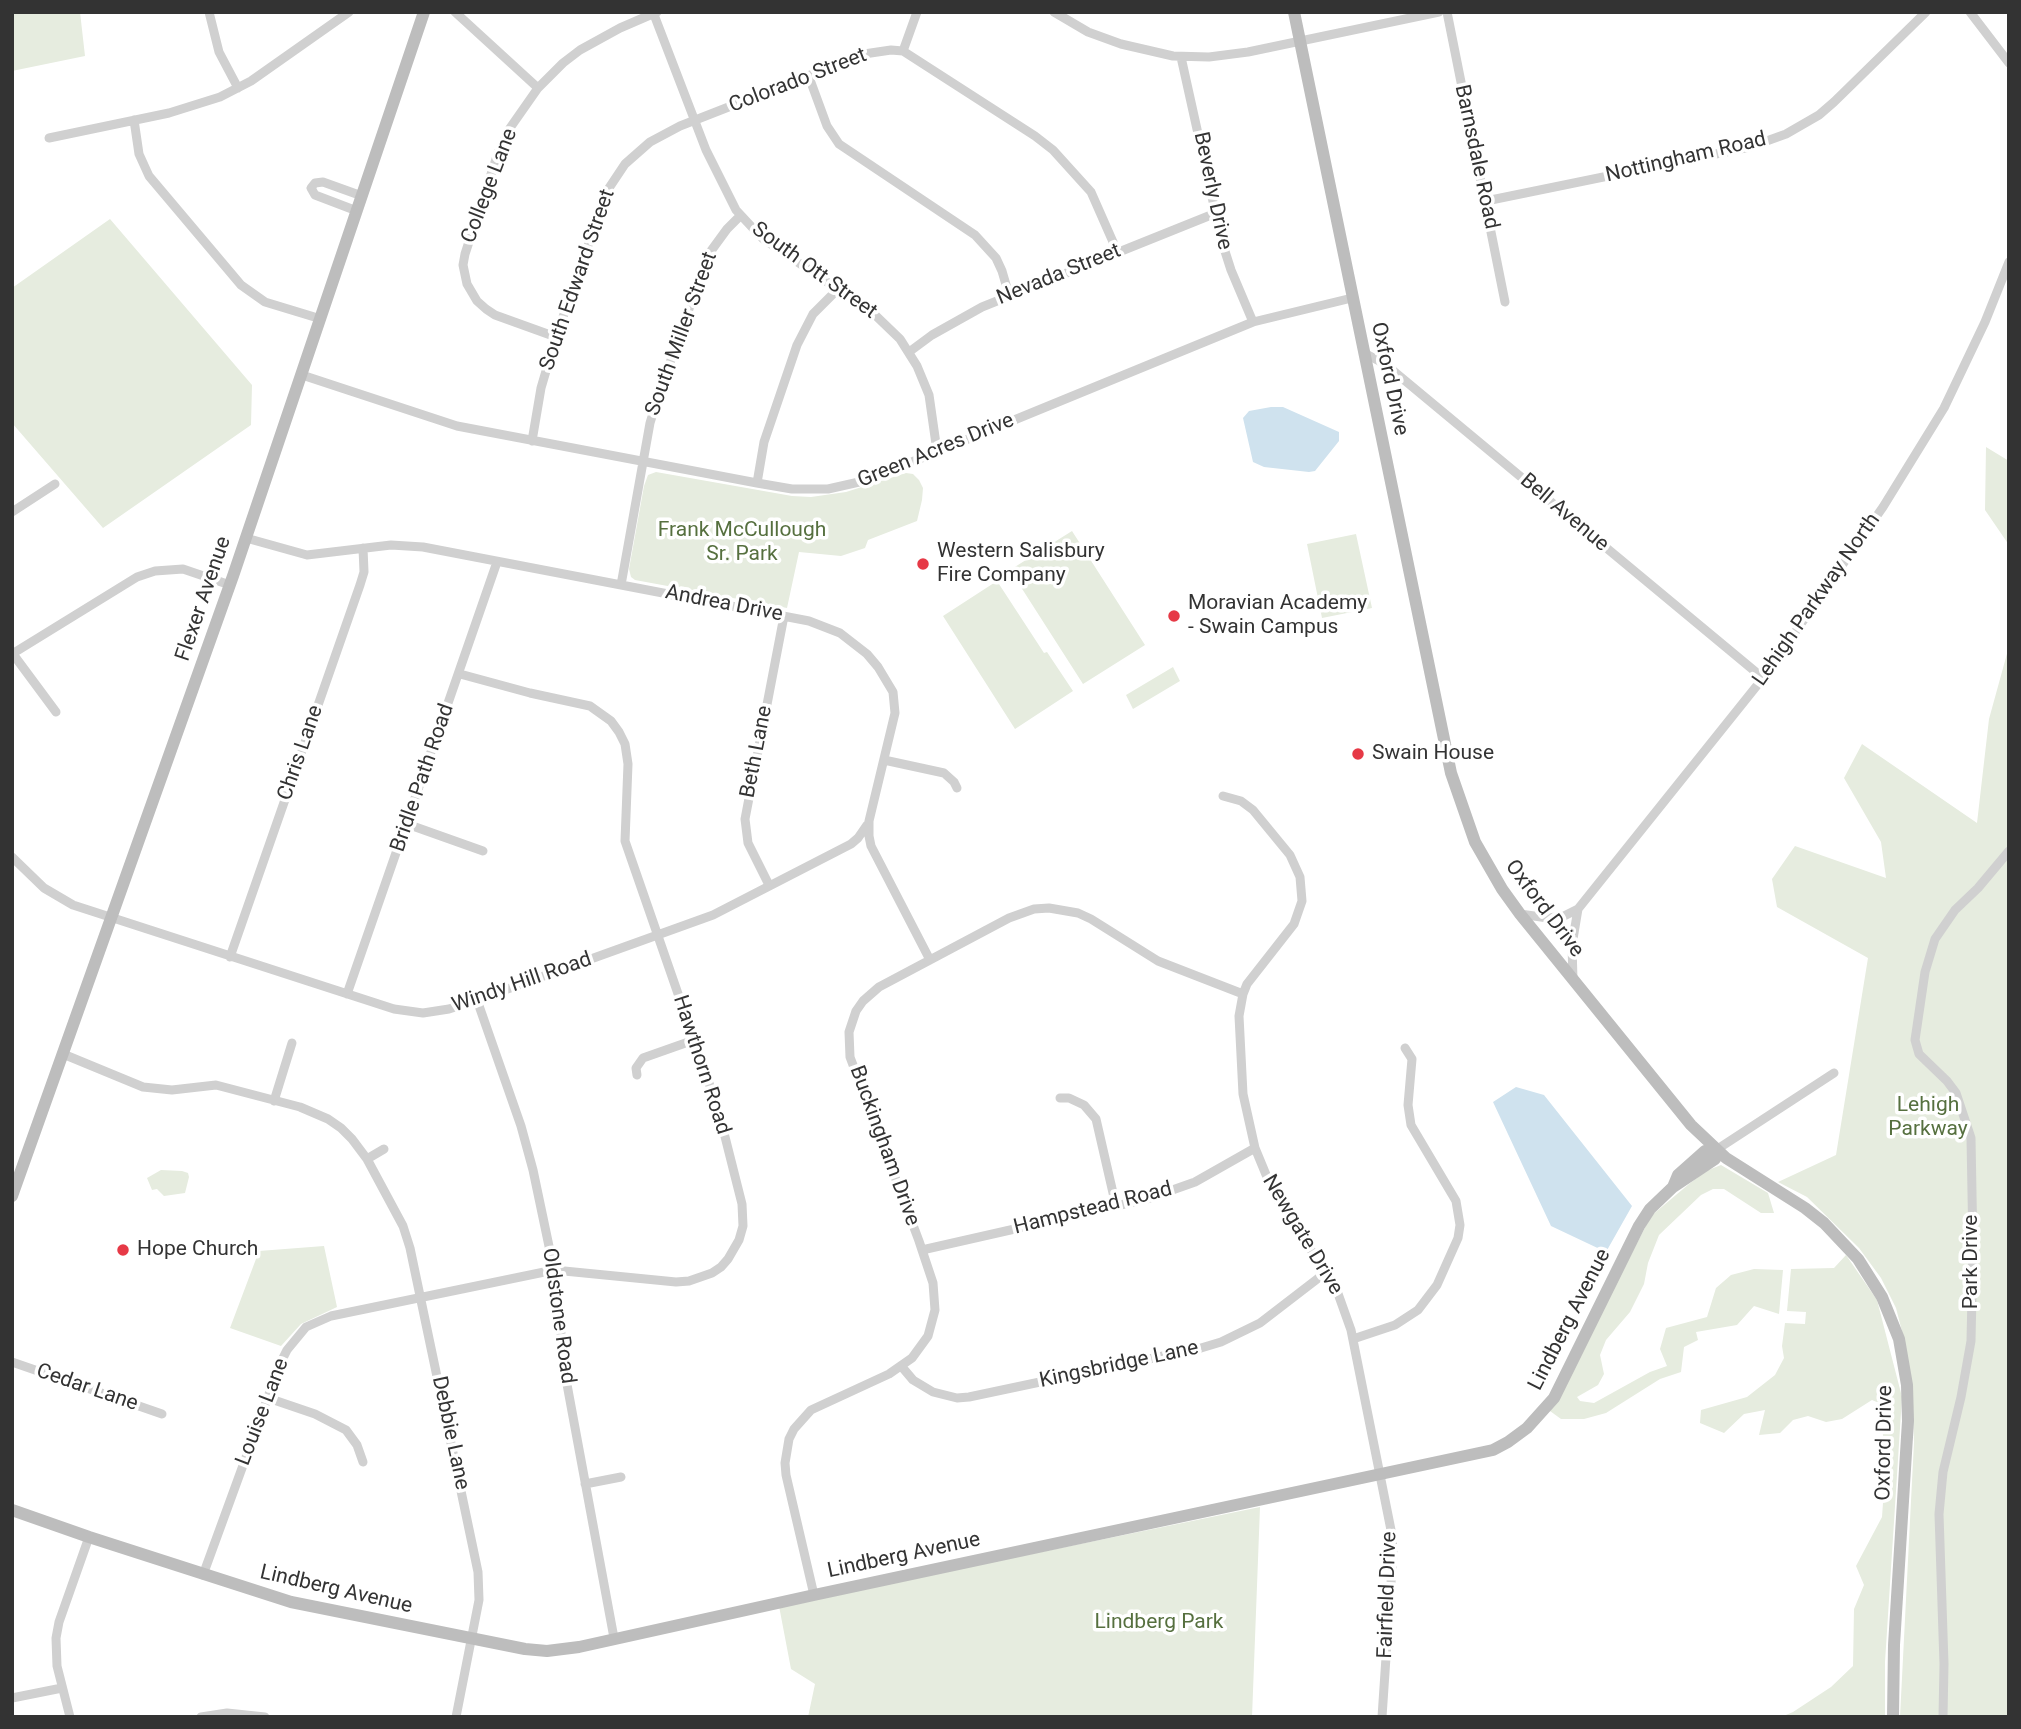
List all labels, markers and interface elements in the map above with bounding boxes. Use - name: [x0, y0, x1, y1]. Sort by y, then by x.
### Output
- street label: Colorado Street: [726, 43, 870, 119]
- street label: Barnsdale Road: [1448, 83, 1504, 231]
- street label: College Lane: [457, 125, 523, 247]
- street label: Nottingham Road: [1603, 127, 1769, 189]
- street label: Beverly Drive: [1187, 130, 1237, 252]
- street label: South Edward Street: [535, 186, 621, 374]
- street label: South Ott Street: [747, 217, 881, 325]
- street label: Nevada Street: [993, 239, 1125, 311]
- street label: South Miller Street: [641, 249, 723, 419]
- street label: Oxford Drive: [1365, 320, 1413, 438]
- street label: Green Acres Drive: [854, 408, 1018, 494]
- street label: Bell Avenue: [1514, 469, 1614, 557]
- street label: Lehigh Parkway North: [1748, 509, 1886, 691]
- park label: Frank McCullough Sr. Park: [658, 518, 826, 568]
- street label: Flexer Avenue: [171, 533, 237, 665]
- place label: Western Salisbury Fire Company: [937, 539, 1105, 589]
- marker: Western Salisbury Fire Company: [915, 556, 931, 572]
- street label: Andrea Drive: [663, 580, 785, 628]
- place label: Moravian Academy - Swain Campus: [1188, 591, 1367, 641]
- marker: Moravian Academy - Swain Campus: [1166, 608, 1182, 624]
- street label: Bridle Path Road: [386, 701, 460, 855]
- street label: Chris Lane: [273, 702, 329, 804]
- street label: Beth Lane: [736, 704, 778, 800]
- place label: Swain House: [1372, 741, 1494, 767]
- marker: Swain House: [1350, 746, 1366, 762]
- street label: Oxford Drive: [1499, 855, 1589, 963]
- street label: Windy Hill Road: [449, 947, 595, 1019]
- street label: Hawthorn Road: [667, 992, 735, 1138]
- street label: Buckingham Drive: [843, 1062, 925, 1230]
- park label: Lehigh Parkway: [1888, 1093, 1968, 1143]
- street label: Newgate Drive: [1256, 1170, 1348, 1300]
- street label: Hampstead Road: [1011, 1177, 1175, 1241]
- street label: Park Drive: [1959, 1215, 1985, 1309]
- place label: Hope Church: [137, 1237, 258, 1263]
- marker: Hope Church: [115, 1242, 131, 1258]
- street label: Lindberg Avenue: [1524, 1245, 1616, 1395]
- street label: Oldstone Road: [536, 1246, 580, 1386]
- street label: Kingsbridge Lane: [1037, 1336, 1201, 1394]
- street label: Louise Lane: [231, 1355, 295, 1469]
- street label: Cedar Lane: [33, 1359, 141, 1417]
- street label: Debbie Lane: [426, 1374, 474, 1492]
- street label: Oxford Drive: [1871, 1385, 1899, 1501]
- street label: Lindberg Avenue: [825, 1528, 983, 1584]
- street label: Fairfield Drive: [1373, 1531, 1403, 1659]
- street label: Lindberg Avenue: [257, 1560, 415, 1620]
- park label: Lindberg Park: [1094, 1610, 1224, 1636]

